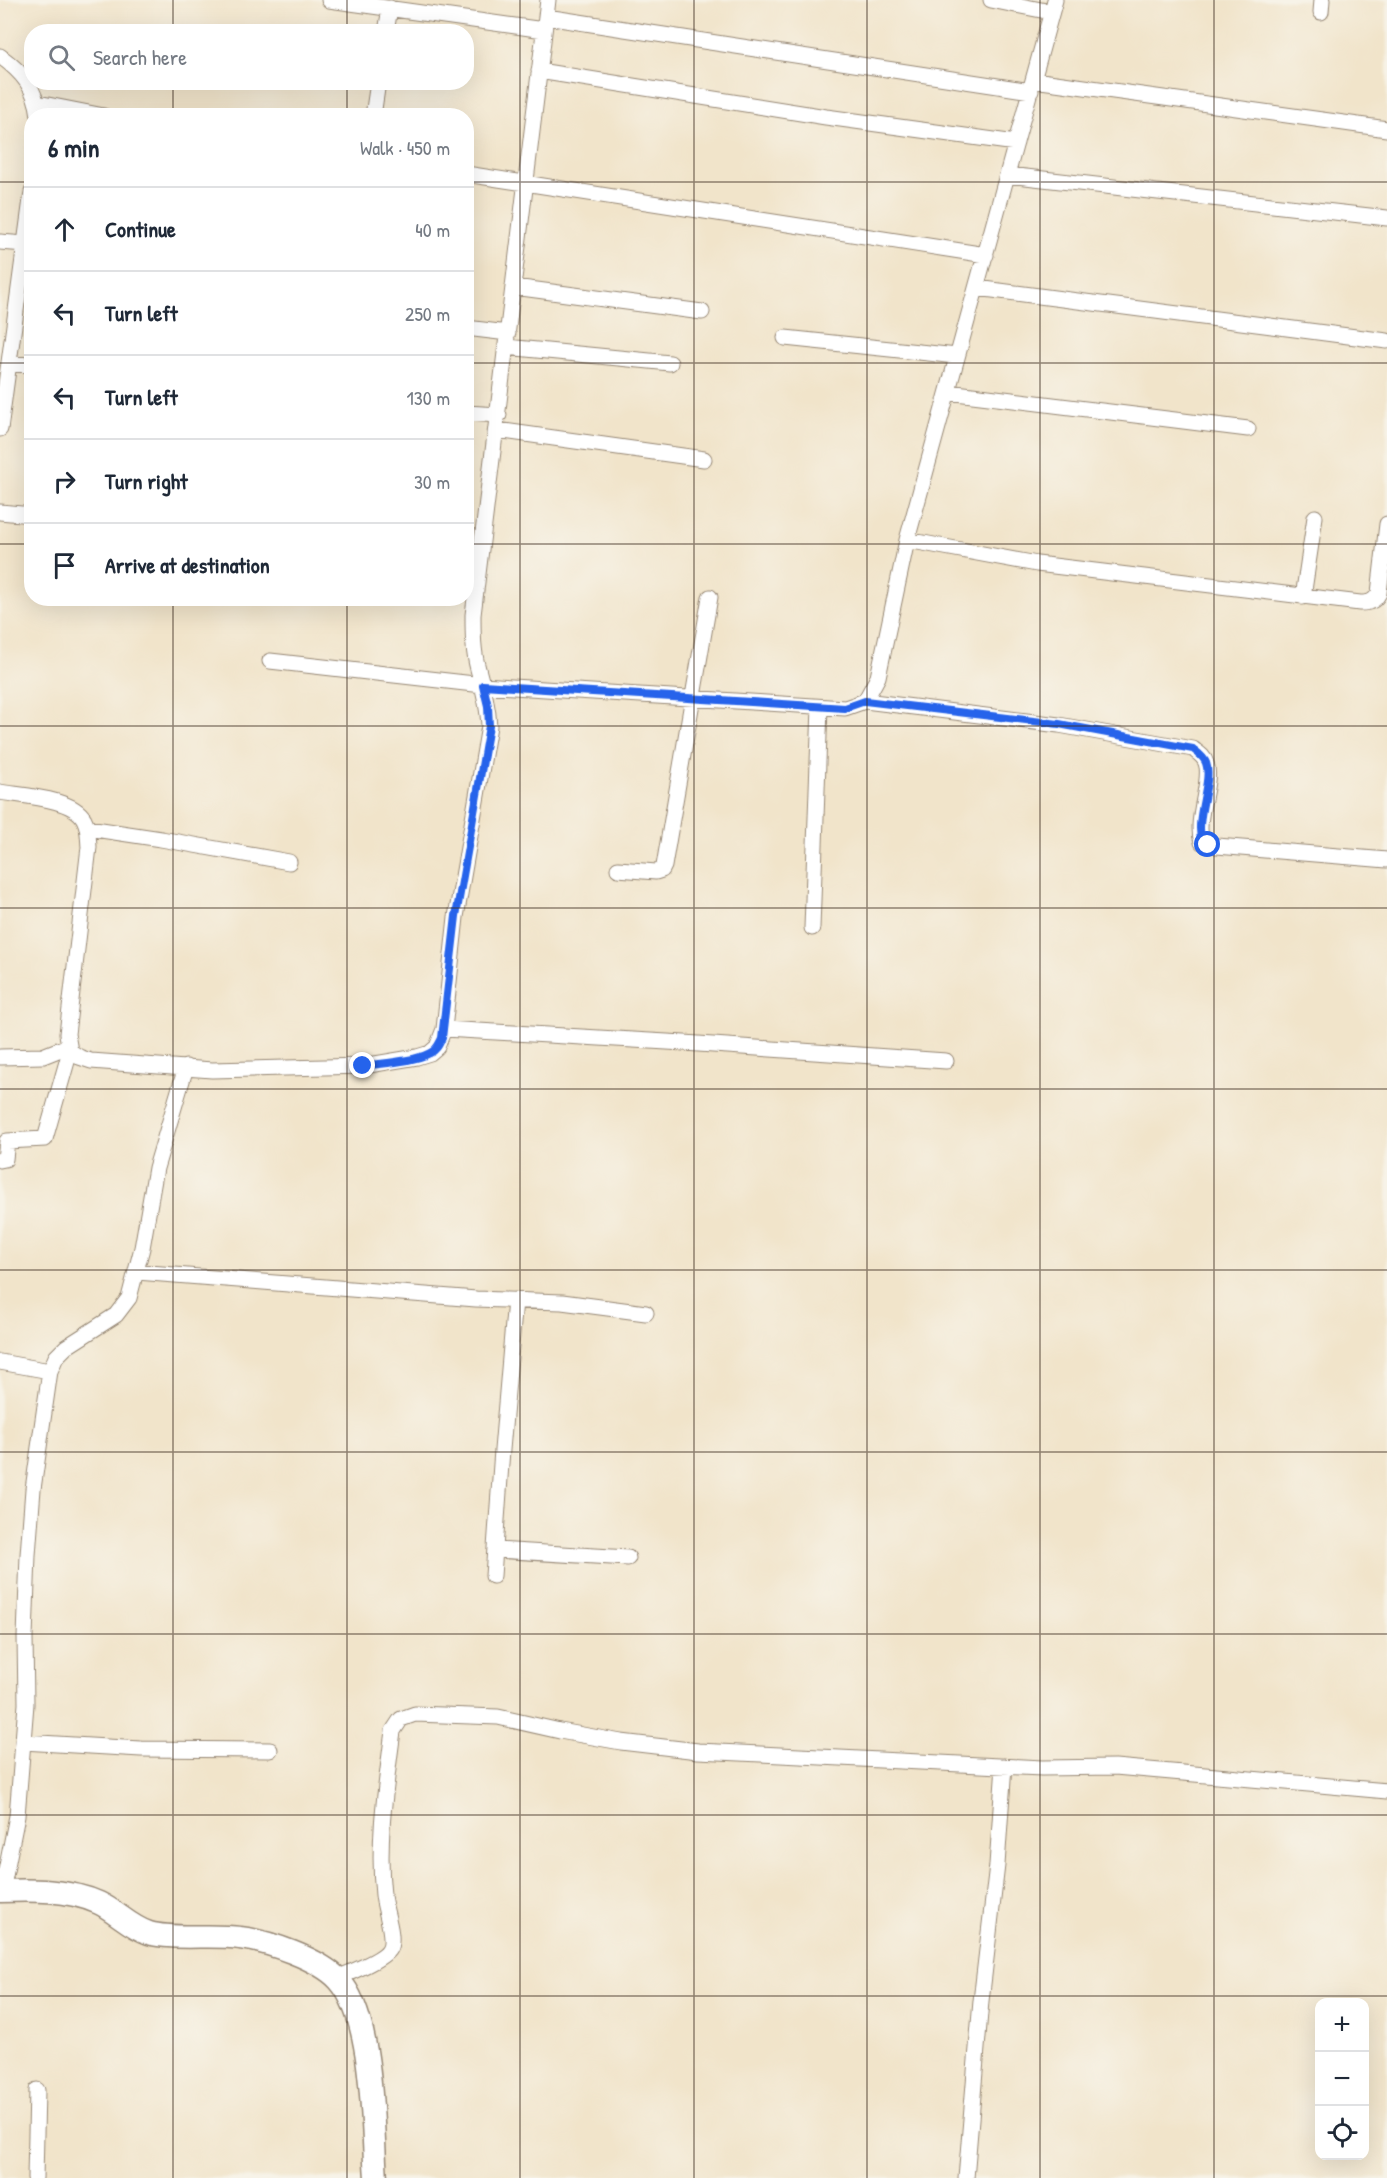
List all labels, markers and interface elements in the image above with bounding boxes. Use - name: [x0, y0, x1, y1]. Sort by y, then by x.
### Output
- search box: [24, 24, 474, 90]
- icon: search: [45, 41, 78, 74]
- text: Search here: [93, 42, 187, 72]
- text: 6 min: [48, 130, 100, 165]
- text: Walk · 450 m: [360, 134, 450, 161]
- icon: ahead: [48, 213, 81, 246]
- text: Continue: [105, 214, 176, 244]
- text: 40 m: [415, 216, 450, 243]
- icon: left: [48, 297, 81, 330]
- text: Turn left: [105, 298, 178, 328]
- text: 250 m: [405, 300, 450, 327]
- icon: left: [48, 381, 81, 414]
- text: Turn left: [105, 382, 178, 412]
- text: 130 m: [407, 384, 450, 411]
- icon: right: [48, 465, 81, 498]
- text: Turn right: [105, 466, 188, 496]
- text: 30 m: [414, 468, 450, 495]
- icon: arrive: [48, 549, 81, 582]
- text: Arrive at destination: [105, 550, 270, 580]
- route start: [1194, 831, 1220, 857]
- route end: [349, 1052, 375, 1078]
- map controls: [1315, 1998, 1369, 2160]
- button: +: [1315, 1998, 1369, 2052]
- button: −: [1315, 2052, 1369, 2106]
- button: locate: [1315, 2106, 1369, 2160]

